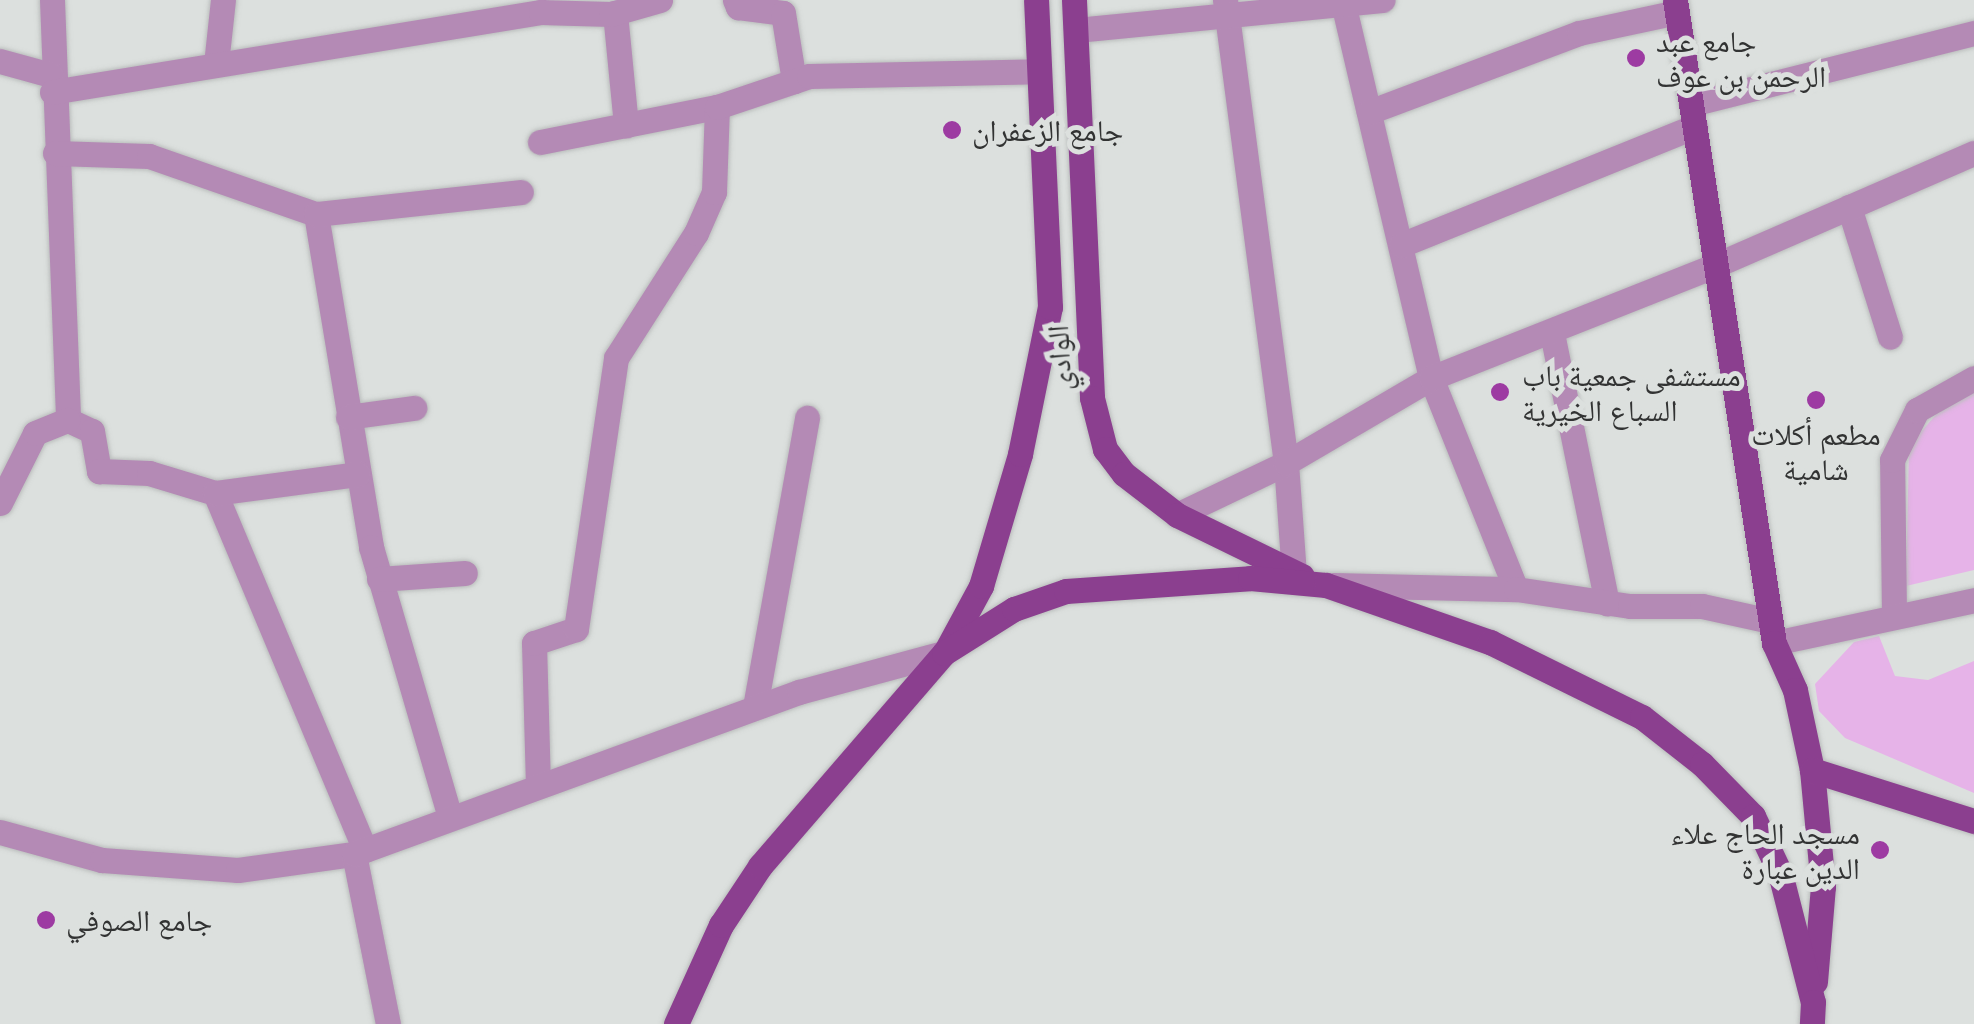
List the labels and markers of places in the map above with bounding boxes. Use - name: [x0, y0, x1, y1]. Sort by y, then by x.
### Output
- place label: جامع عبد الرحمن بن عوف: [1656, 23, 1826, 94]
- marker: جامع عبد الرحمن بن عوف: [1625, 47, 1647, 69]
- place label: جامع الزعفران: [972, 112, 1123, 148]
- marker: جامع الزعفران: [941, 119, 963, 141]
- place label: مستشفى جمعية باب السباع الخيرية: [1522, 357, 1741, 428]
- marker: مستشفى جمعية باب السباع الخيرية: [1487, 379, 1513, 405]
- marker: مطعم أكلات شامية: [1805, 389, 1827, 411]
- place label: مطعم أكلات شامية: [1751, 416, 1881, 486]
- place label: مسجد الحاج علاء الدين عبارة: [1671, 815, 1860, 886]
- marker: مسجد الحاج علاء الدين عبارة: [1869, 839, 1891, 861]
- place label: جامع الصوفي: [66, 902, 212, 938]
- marker: جامع الصوفي: [35, 909, 57, 931]

